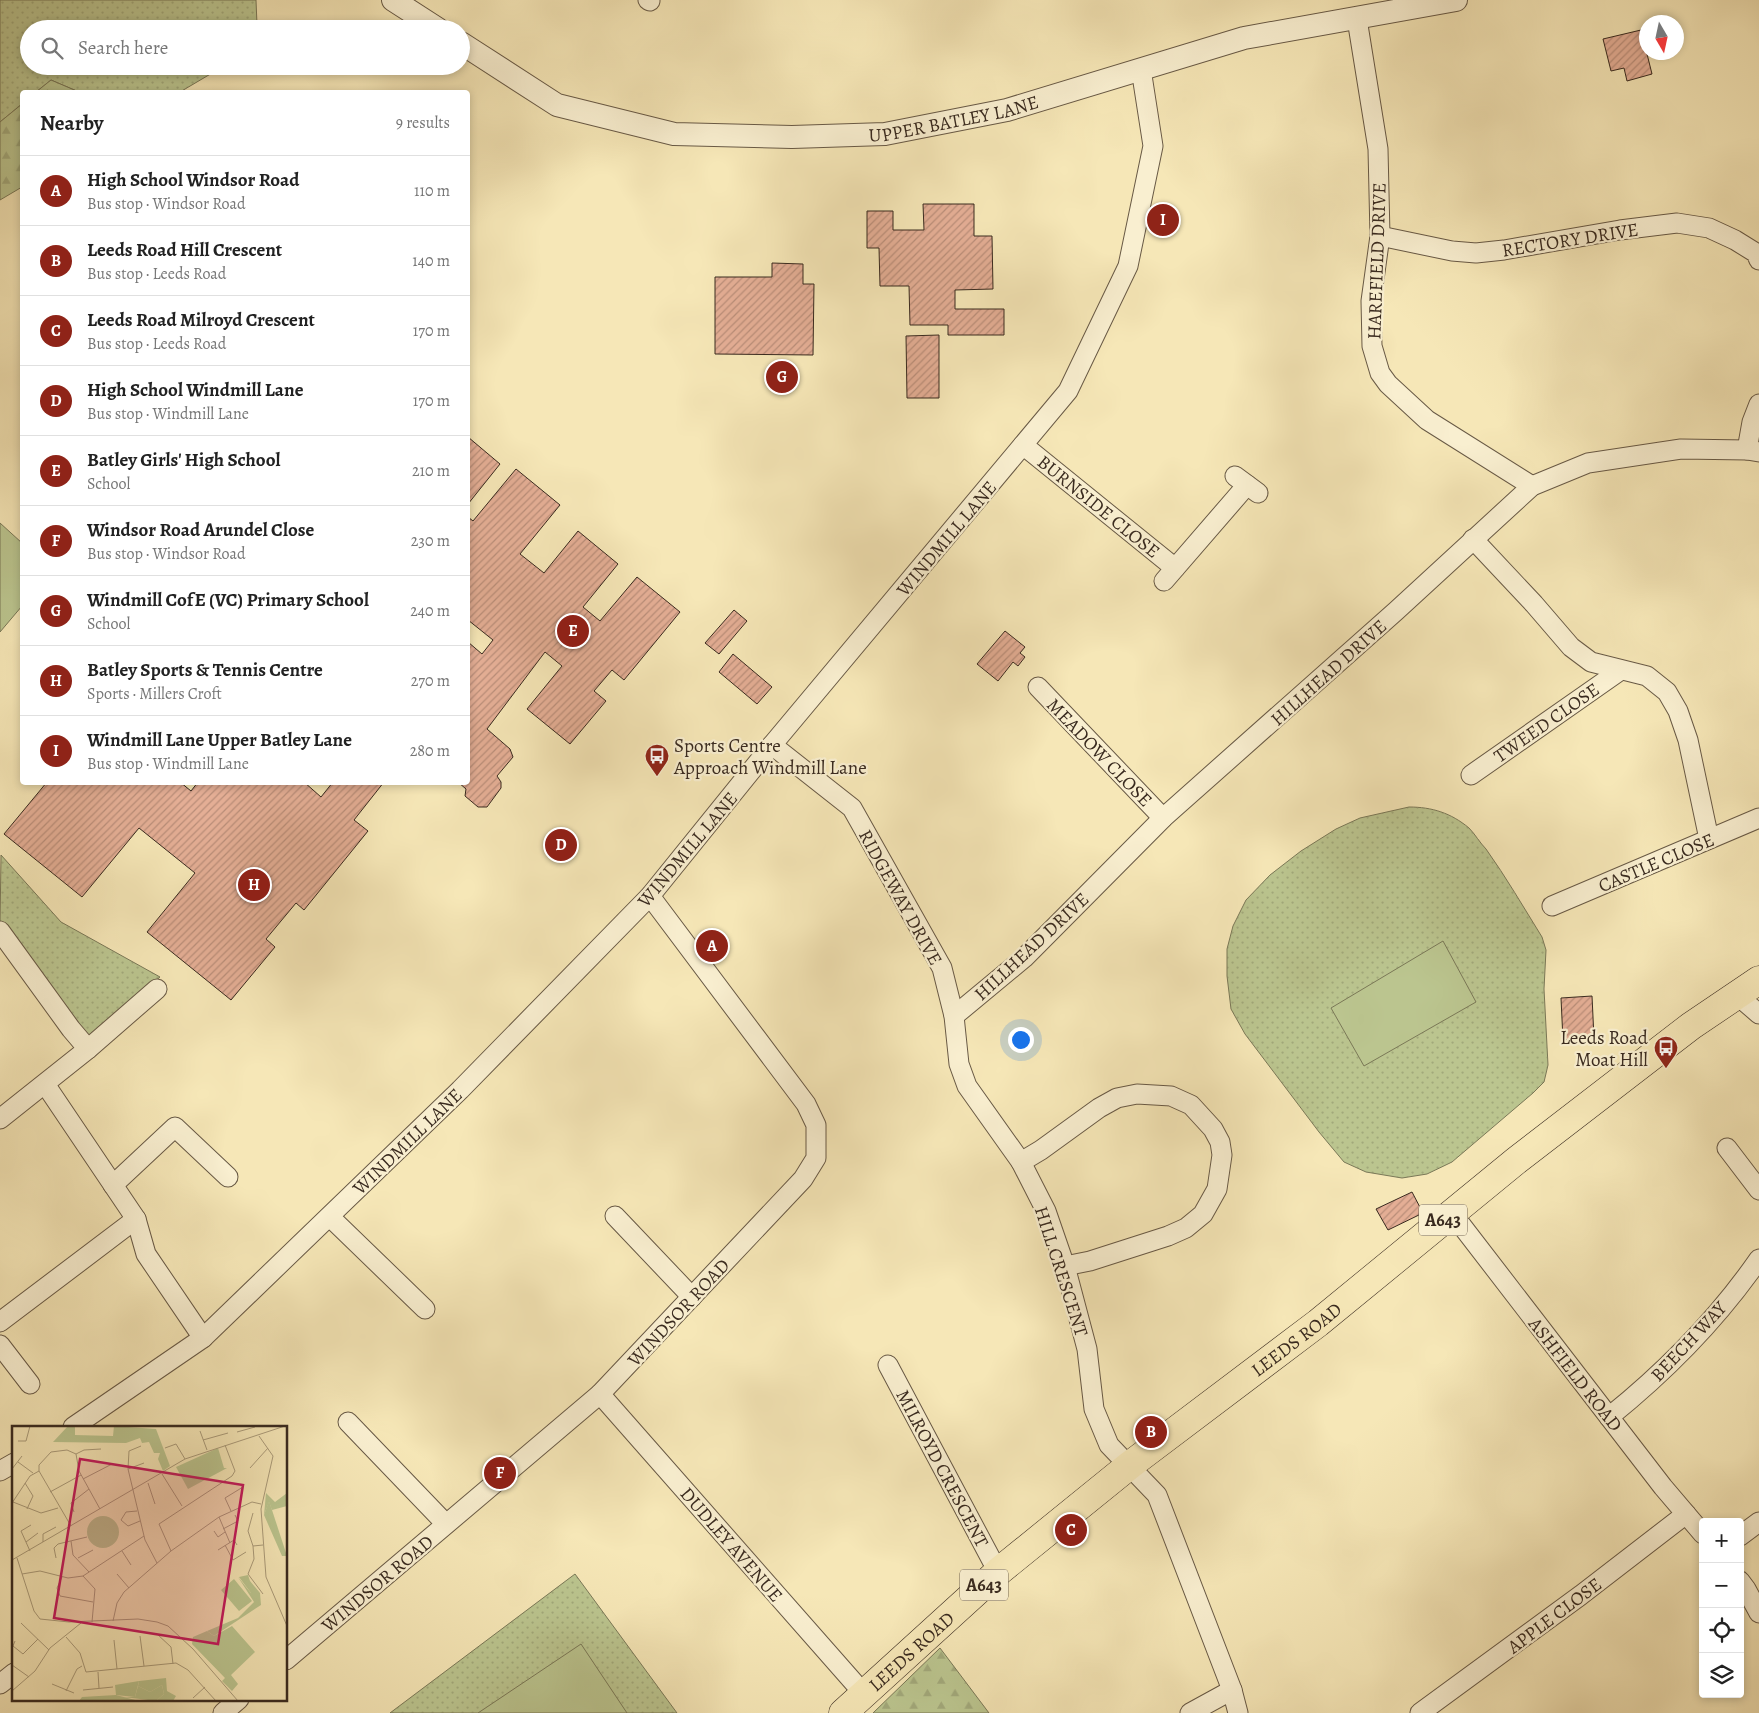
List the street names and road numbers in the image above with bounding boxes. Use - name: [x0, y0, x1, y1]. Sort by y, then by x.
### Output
- street label: UPPER BATLEY LANE: [868, 89, 1042, 149]
- street label: HAREFIELD DRIVE: [1361, 182, 1393, 340]
- street label: RECTORY DRIVE: [1500, 216, 1640, 264]
- street label: BURNSIDE CLOSE: [1032, 449, 1165, 564]
- street label: WINDMILL LANE: [890, 475, 1003, 603]
- street label: HILLHEAD DRIVE: [1265, 614, 1392, 732]
- street label: TWEED CLOSE: [1488, 677, 1605, 769]
- street label: MEADOW CLOSE: [1041, 693, 1158, 813]
- street label: WINDMILL LANE: [631, 786, 744, 914]
- street label: RIDGEWAY DRIVE: [852, 825, 948, 970]
- street label: CASTLE CLOSE: [1594, 827, 1718, 899]
- street label: HILLHEAD DRIVE: [969, 887, 1095, 1007]
- street label: WINDMILL LANE: [346, 1083, 468, 1202]
- street label: HILL CRESCENT: [1028, 1203, 1095, 1340]
- road number: A643: [1419, 1204, 1467, 1236]
- street label: WINDSOR ROAD: [621, 1253, 736, 1373]
- street label: BEECH WAY: [1645, 1295, 1733, 1387]
- street label: LEEDS ROAD: [1246, 1297, 1348, 1383]
- street label: ASHFIELD ROAD: [1522, 1311, 1628, 1437]
- street label: MILROYD CRESCENT: [889, 1385, 995, 1553]
- street label: DUDLEY AVENUE: [674, 1482, 788, 1608]
- street label: WINDSOR ROAD: [315, 1529, 439, 1639]
- road number: A643: [960, 1570, 1008, 1600]
- street label: APPLE CLOSE: [1501, 1572, 1607, 1661]
- street label: LEEDS ROAD: [863, 1606, 960, 1698]

